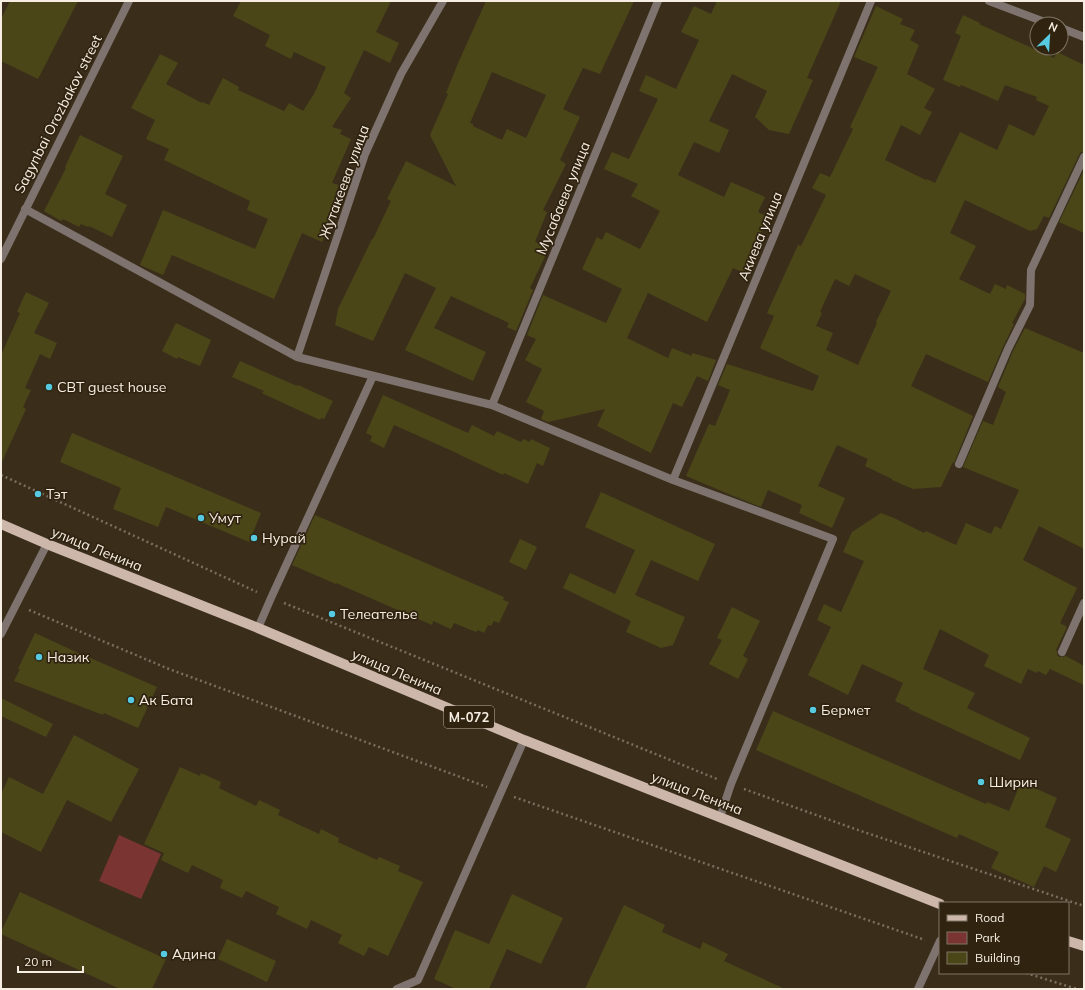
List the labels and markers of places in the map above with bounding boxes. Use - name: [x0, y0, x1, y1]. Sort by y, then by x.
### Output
- place label: CBT guest house: [57, 378, 166, 396]
- marker: CBT guest house: [44, 382, 54, 392]
- place label: Тэт: [46, 485, 68, 503]
- marker: Тэт: [33, 489, 43, 499]
- place label: Умут: [208, 509, 242, 527]
- marker: Умут: [196, 513, 206, 523]
- place label: Нурай: [262, 529, 306, 547]
- marker: Нурай: [249, 533, 259, 543]
- place label: Телеателье: [340, 605, 418, 623]
- marker: Телеателье: [327, 609, 337, 619]
- place label: Назик: [47, 648, 90, 666]
- marker: Назик: [34, 652, 44, 662]
- place label: Ак Бата: [139, 691, 193, 709]
- marker: Ак Бата: [126, 695, 136, 705]
- place label: Бермет: [821, 701, 871, 719]
- marker: Бермет: [808, 705, 818, 715]
- place label: Ширин: [989, 773, 1038, 791]
- marker: Ширин: [976, 777, 986, 787]
- place label: Адина: [172, 945, 216, 963]
- marker: Адина: [159, 949, 169, 959]

